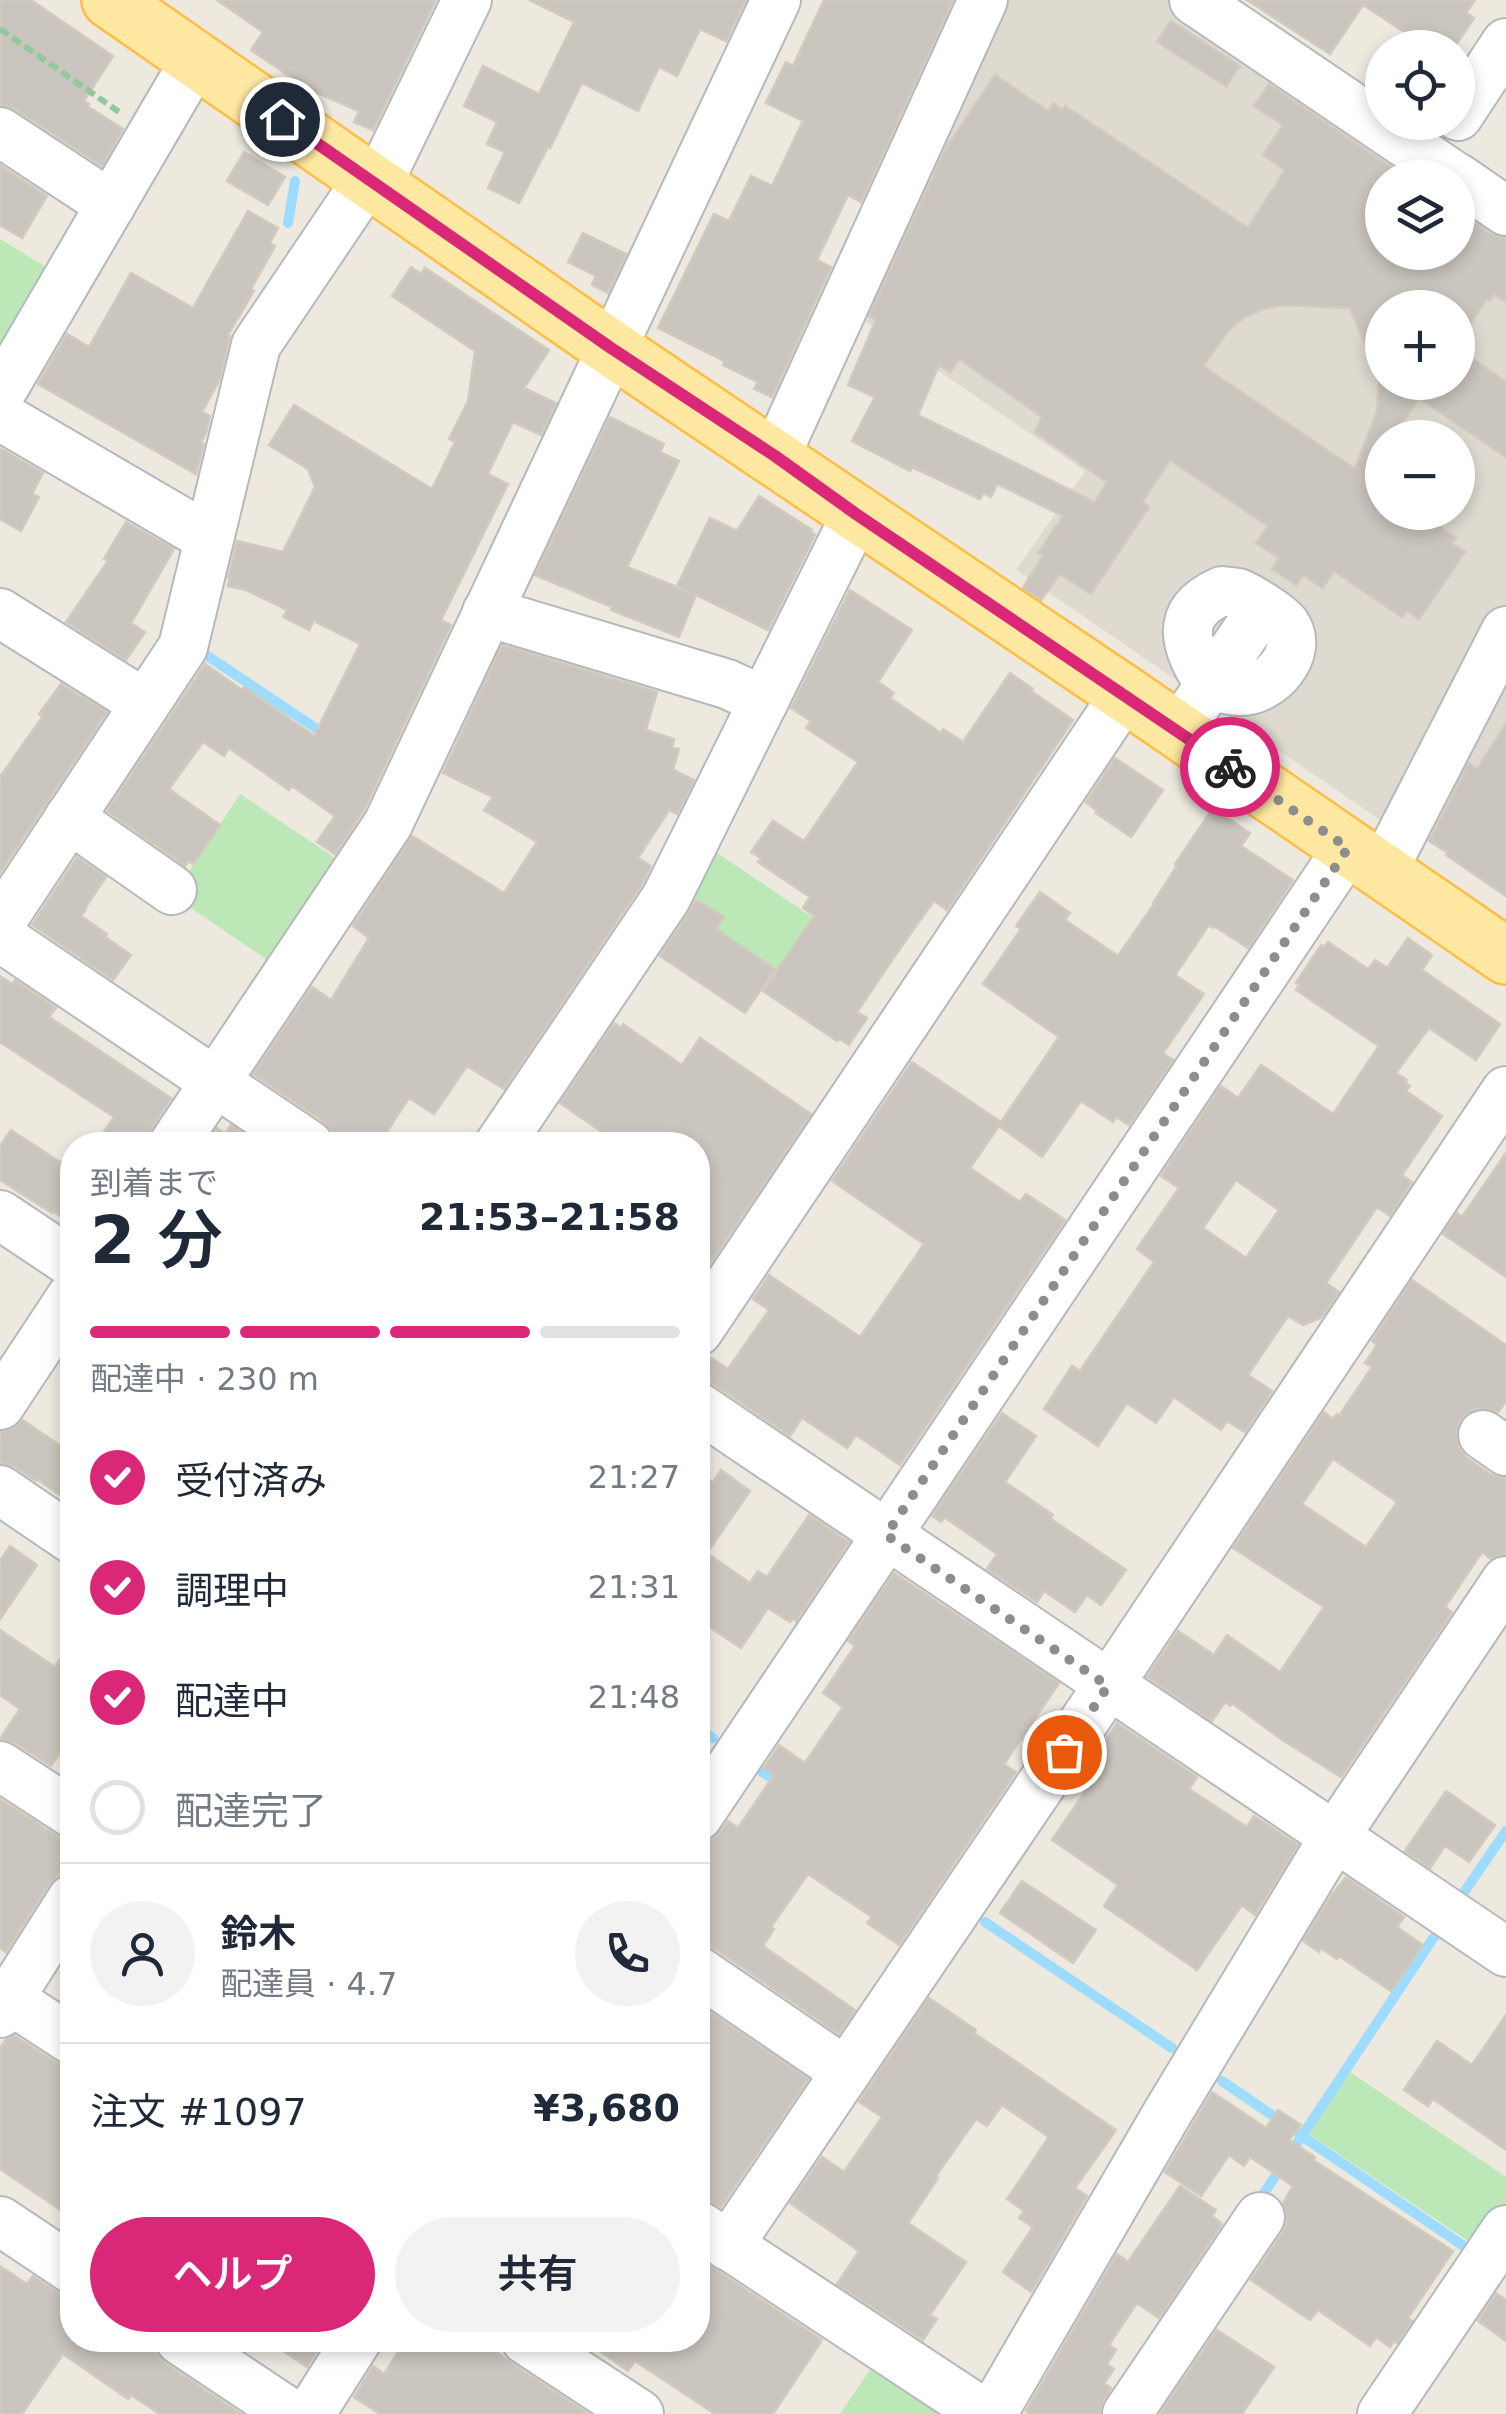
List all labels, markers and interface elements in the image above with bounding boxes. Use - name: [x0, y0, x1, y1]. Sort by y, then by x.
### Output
- map controls: [1365, 30, 1475, 530]
- button: locate: [1365, 30, 1475, 140]
- pin: [240, 77, 325, 162]
- icon: home: [255, 92, 310, 147]
- button: layers: [1365, 160, 1475, 270]
- button: +: [1365, 290, 1475, 400]
- button: −: [1365, 420, 1475, 530]
- courier: [1180, 717, 1280, 817]
- icon: bike: [1203, 740, 1258, 795]
- text: 到着まで: [90, 1164, 218, 1202]
- text: 21:53–21:58: [419, 1195, 680, 1239]
- text: 2 分: [90, 1203, 223, 1278]
- text: 配達中 · 230 m: [90, 1360, 319, 1398]
- icon: check: [90, 1450, 145, 1505]
- text: 21:27: [588, 1458, 680, 1496]
- text: 受付済み: [175, 1459, 327, 1503]
- icon: check: [90, 1560, 145, 1615]
- text: 21:31: [588, 1568, 680, 1606]
- text: 調理中: [175, 1569, 289, 1613]
- icon: check: [90, 1670, 145, 1725]
- text: 21:48: [588, 1678, 680, 1716]
- text: 配達中: [175, 1679, 289, 1723]
- pin: [1022, 1710, 1107, 1795]
- icon: bag: [1037, 1725, 1092, 1780]
- text: 配達完了: [175, 1789, 327, 1833]
- button: person: [90, 1901, 195, 2006]
- button: phone: [575, 1901, 680, 2006]
- text: 鈴木: [220, 1912, 296, 1956]
- text: 配達員 · 4.7: [220, 1965, 397, 2003]
- text: ¥3,680: [533, 2086, 680, 2130]
- text: 注文 #1097: [90, 2090, 307, 2134]
- button: ヘルプ: [90, 2217, 375, 2332]
- button: 共有: [395, 2217, 680, 2332]

